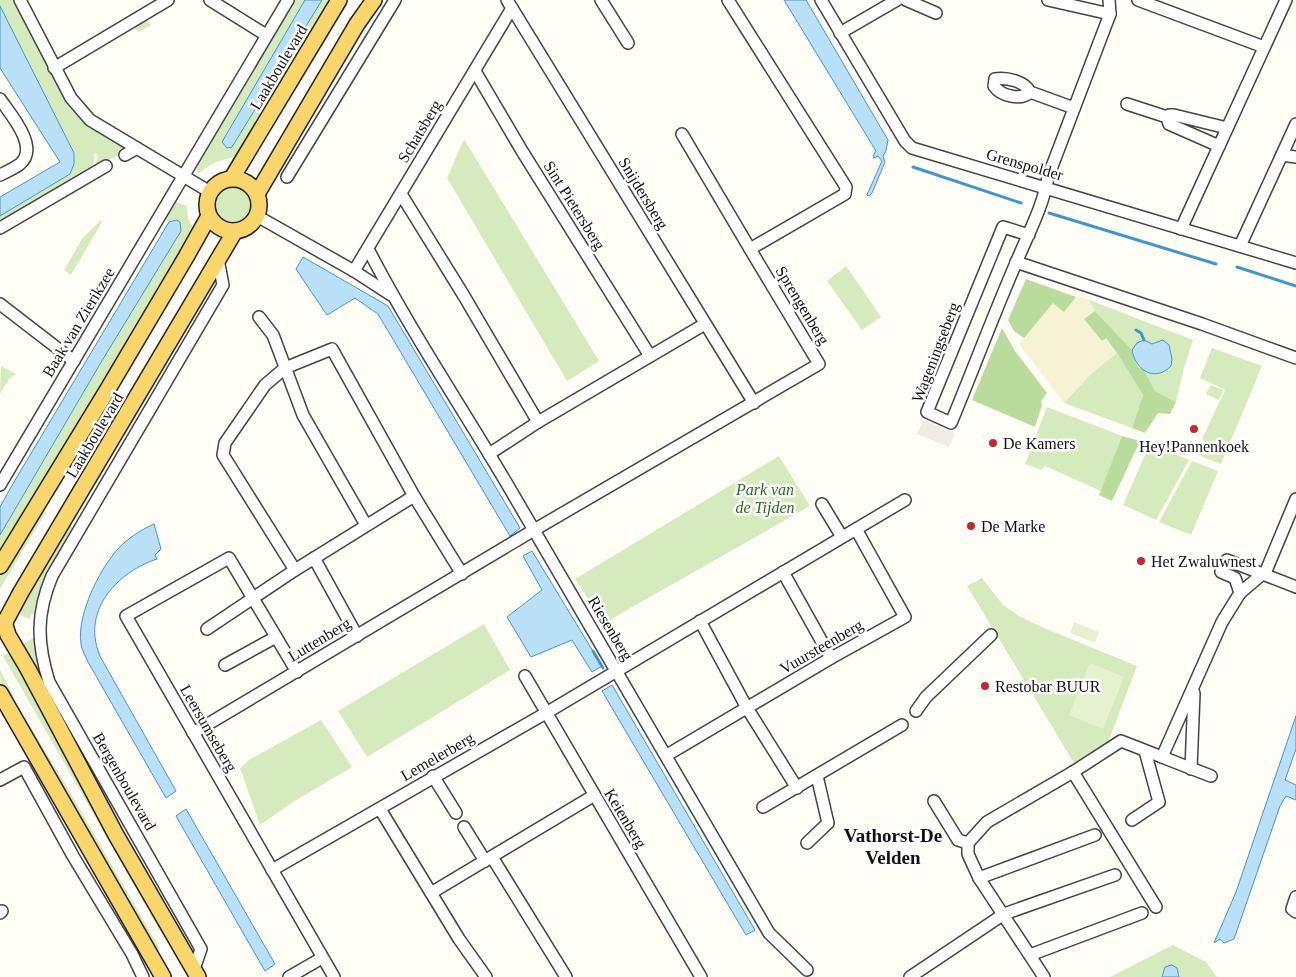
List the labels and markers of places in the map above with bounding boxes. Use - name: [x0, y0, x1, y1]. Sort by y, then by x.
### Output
- marker: Hey!Pannenkoek: [1188, 423, 1200, 435]
- place label: De Kamers: [1003, 435, 1075, 452]
- marker: De Kamers: [987, 437, 999, 449]
- place label: Hey!Pannenkoek: [1139, 438, 1249, 456]
- place label: De Marke: [981, 518, 1045, 535]
- marker: De Marke: [965, 520, 977, 532]
- place label: Het Zwaluwnest: [1151, 553, 1257, 570]
- marker: Het Zwaluwnest: [1135, 555, 1147, 567]
- place label: Restobar BUUR: [995, 678, 1101, 695]
- marker: Restobar BUUR: [979, 680, 991, 692]

